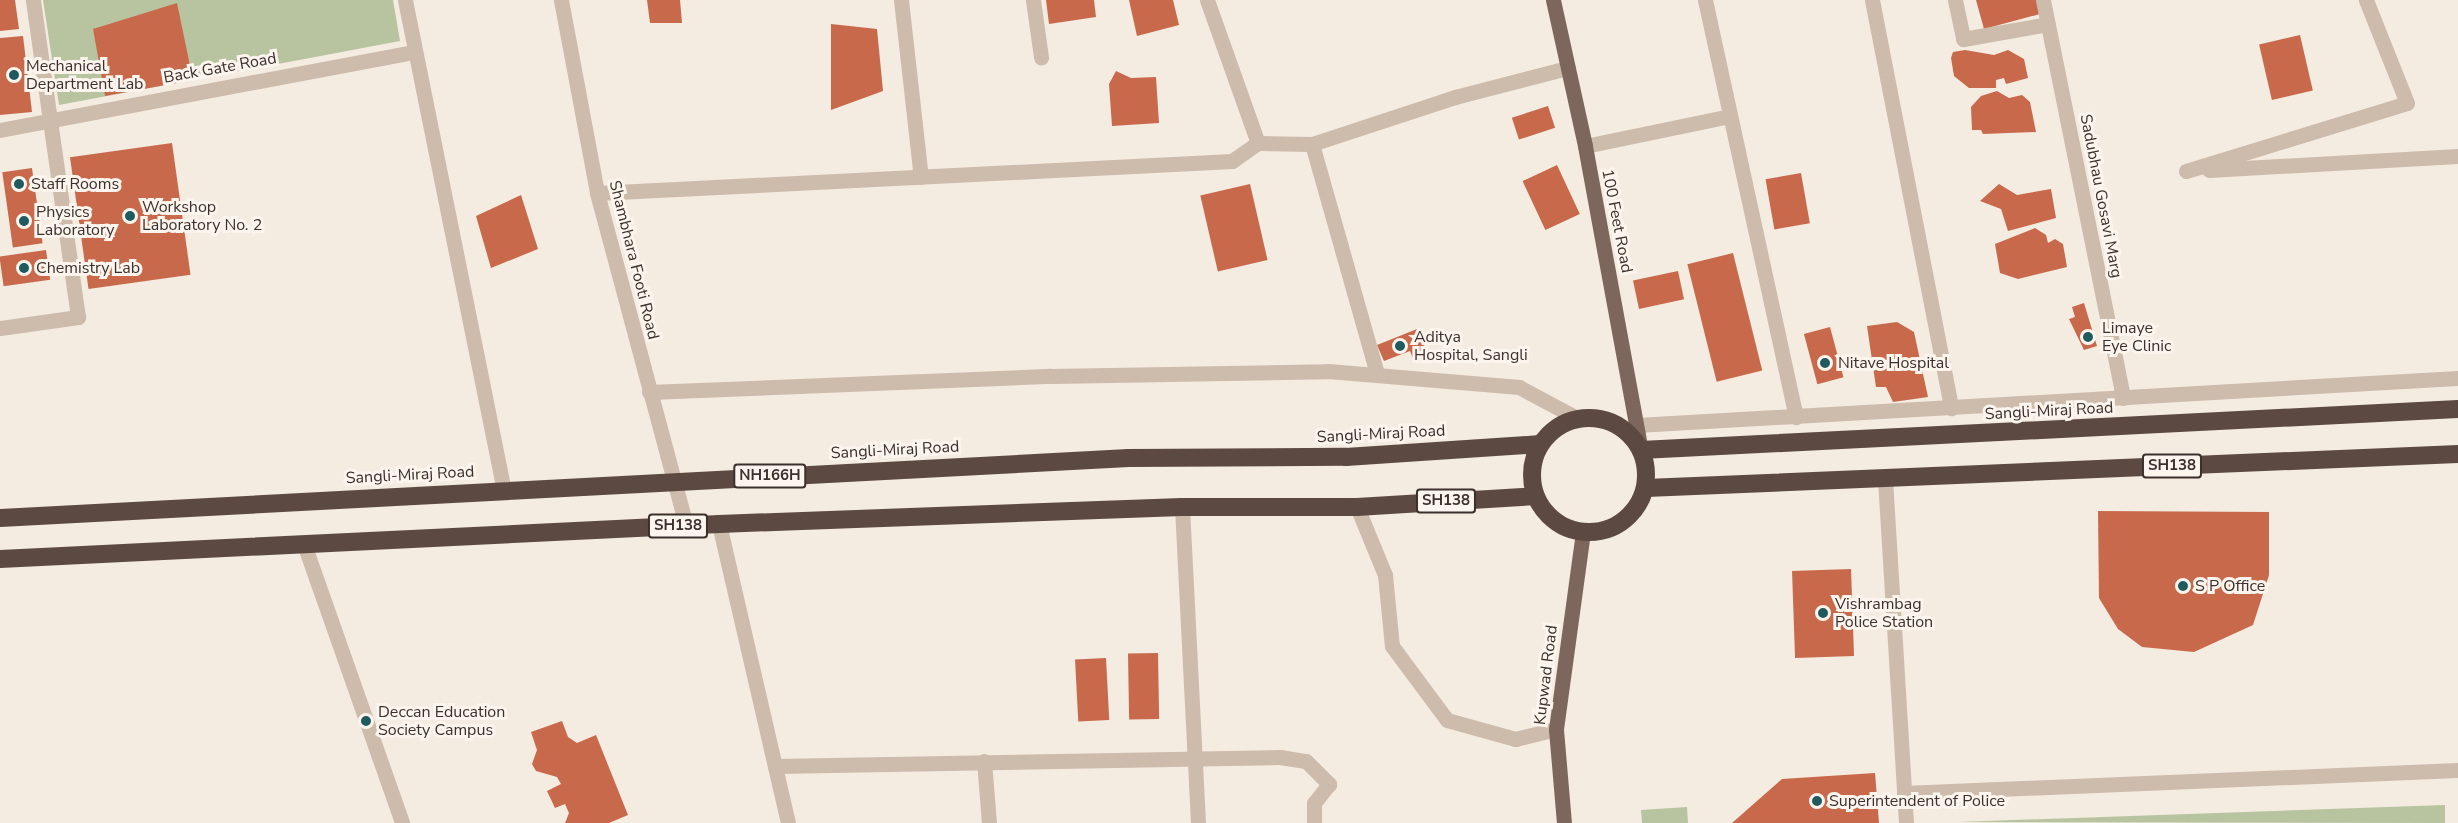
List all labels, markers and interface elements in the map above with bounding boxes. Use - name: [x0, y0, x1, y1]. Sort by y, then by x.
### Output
- street label: Back Gate Road: [162, 49, 278, 87]
- place label: Mechanical Department Lab: [26, 56, 143, 94]
- marker: Mechanical Department Lab: [7, 68, 21, 82]
- street label: Sadubhau Gosavi Marg: [2076, 112, 2126, 280]
- street label: 100 Feet Road: [1598, 167, 1636, 275]
- place label: Staff Rooms: [31, 174, 119, 194]
- marker: Staff Rooms: [12, 177, 26, 191]
- street label: Shambhara Footi Road: [605, 179, 663, 341]
- place label: Workshop Laboratory No. 2: [142, 197, 262, 235]
- place label: Physics Laboratory: [36, 202, 114, 240]
- marker: Workshop Laboratory No. 2: [123, 209, 137, 223]
- marker: Physics Laboratory: [17, 214, 31, 228]
- place label: Chemistry Lab: [36, 258, 140, 278]
- marker: Chemistry Lab: [17, 261, 31, 275]
- place label: Limaye Eye Clinic: [2102, 318, 2171, 356]
- place label: Aditya Hospital, Sangli: [1414, 327, 1528, 365]
- marker: Limaye Eye Clinic: [2079, 328, 2097, 346]
- marker: Aditya Hospital, Sangli: [1391, 337, 1409, 355]
- place label: Nitave Hospital: [1838, 353, 1949, 373]
- marker: Nitave Hospital: [1816, 354, 1834, 372]
- street label: Sangli-Miraj Road: [1984, 398, 2114, 424]
- street label: Sangli-Miraj Road: [1316, 421, 1446, 447]
- street label: Sangli-Miraj Road: [830, 437, 960, 463]
- road number: SH138: [2140, 454, 2204, 478]
- street label: Sangli-Miraj Road: [345, 462, 475, 488]
- road number: NH166H: [732, 464, 808, 488]
- road number: SH138: [1414, 489, 1478, 513]
- road number: SH138: [646, 514, 710, 538]
- place label: S P Office: [2195, 576, 2265, 596]
- marker: S P Office: [2176, 579, 2190, 593]
- place label: Vishrambag Police Station: [1835, 594, 1933, 632]
- marker: Vishrambag Police Station: [1816, 606, 1830, 620]
- street label: Kupwad Road: [1530, 624, 1562, 726]
- place label: Deccan Education Society Campus: [378, 702, 505, 740]
- marker: Deccan Education Society Campus: [359, 714, 373, 728]
- place label: Superintendent of Police: [1829, 791, 2005, 811]
- marker: Superintendent of Police: [1810, 794, 1824, 808]

